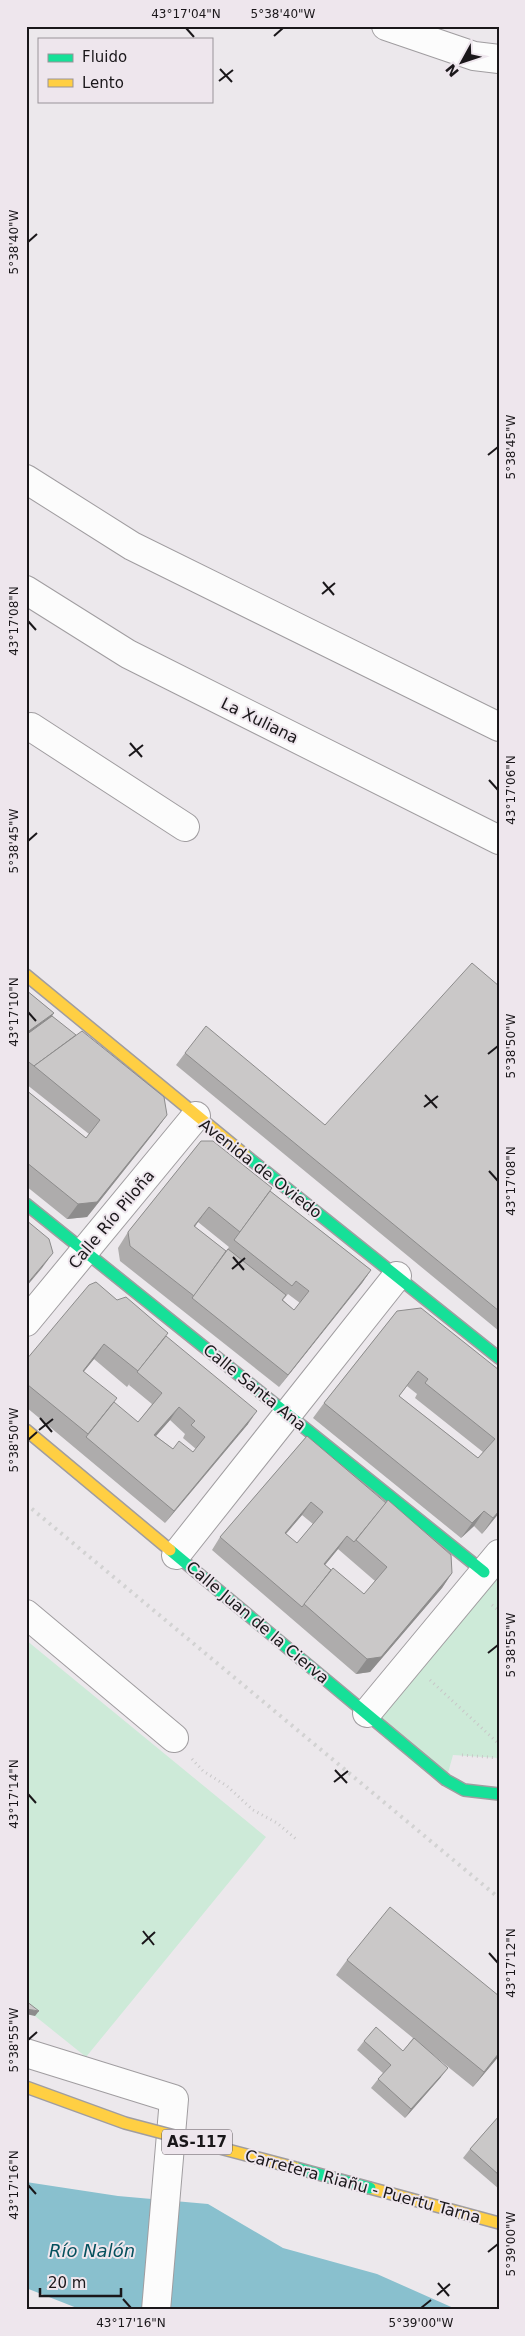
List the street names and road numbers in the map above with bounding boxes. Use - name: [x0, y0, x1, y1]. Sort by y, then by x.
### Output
- street label: La Xuliana: [218, 694, 301, 747]
- street label: Avenida de Oviedo: [196, 1115, 326, 1222]
- street label: Calle Río Piloña: [65, 1166, 158, 1273]
- street label: Calle Santa Ana: [199, 1340, 310, 1435]
- street label: Calle Juan de la Cierva: [182, 1557, 333, 1688]
- road number: AS-117: [162, 2130, 232, 2154]
- street label: Carretera Riañu - Puertu Tarna: [243, 2146, 483, 2227]

